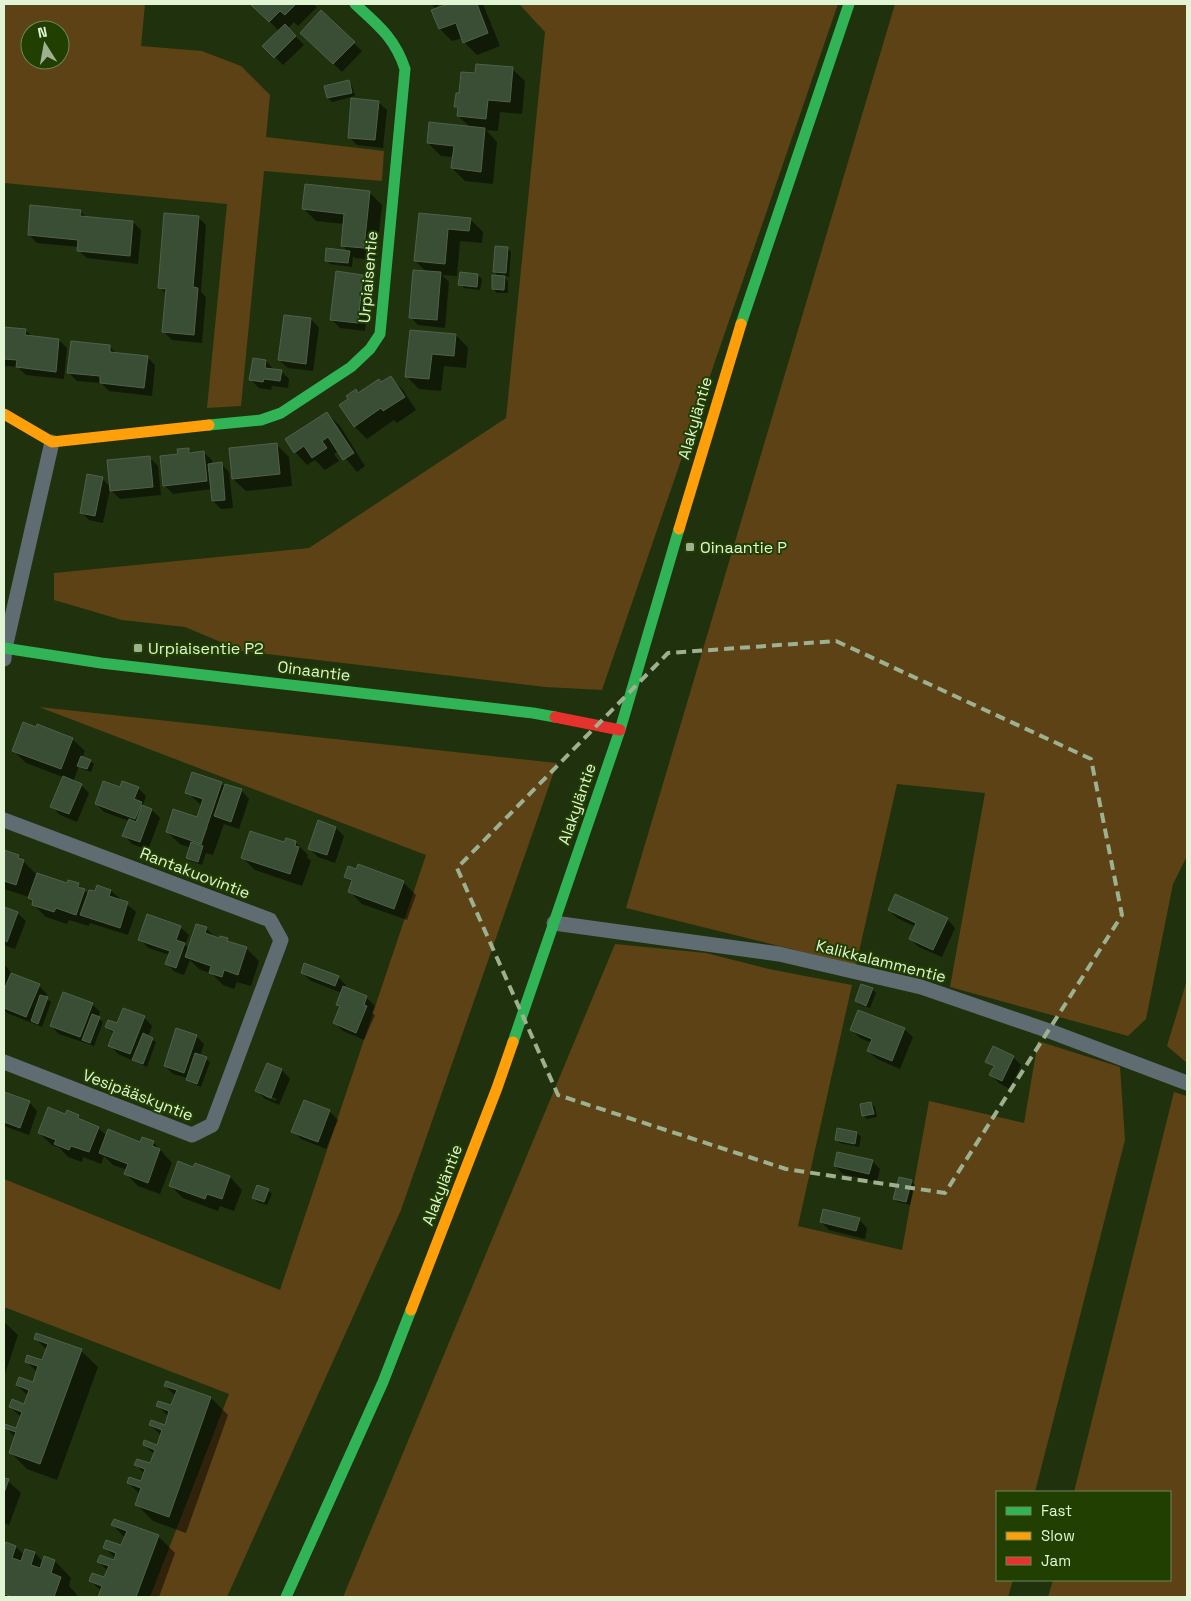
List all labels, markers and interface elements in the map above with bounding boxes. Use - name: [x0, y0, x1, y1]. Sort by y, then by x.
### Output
- north arrow: [20, 20, 70, 70]
- text: N: [36, 23, 49, 42]
- street label: Urpiaisentie: [354, 230, 382, 324]
- street label: Alakyläntie: [673, 374, 717, 462]
- place label: Oinaantie P: [700, 537, 787, 558]
- marker: Oinaantie P: [684, 541, 696, 553]
- place label: Urpiaisentie P2: [148, 638, 264, 659]
- marker: Urpiaisentie P2: [132, 642, 144, 654]
- street label: Oinaantie: [276, 656, 352, 686]
- street label: Alakyläntie: [553, 760, 601, 848]
- street label: Rantakuovintie: [137, 842, 253, 904]
- street label: Kalikkalammentie: [814, 935, 948, 987]
- street label: Vesipääskyntie: [80, 1064, 196, 1126]
- street label: Alakyläntie: [417, 1142, 467, 1228]
- legend: [996, 1491, 1171, 1581]
- text: Fast: [1041, 1501, 1072, 1520]
- text: Slow: [1041, 1526, 1075, 1545]
- text: Jam: [1041, 1551, 1071, 1570]

